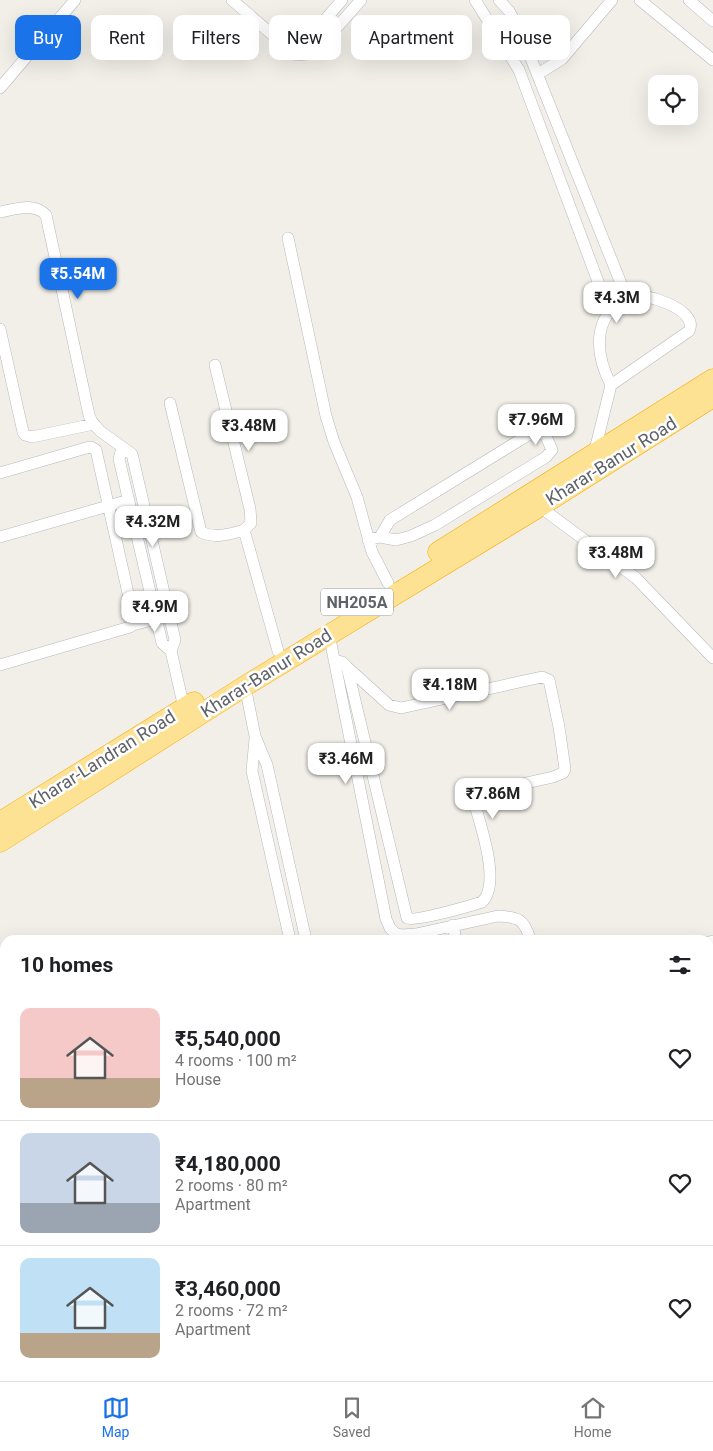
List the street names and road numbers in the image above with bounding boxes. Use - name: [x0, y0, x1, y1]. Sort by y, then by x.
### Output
- street label: Kharar-Banur Road: [542, 412, 680, 510]
- road number: NH205A: [321, 588, 393, 616]
- street label: Kharar-Banur Road: [197, 624, 335, 722]
- street label: Kharar-Landran Road: [25, 705, 179, 813]

